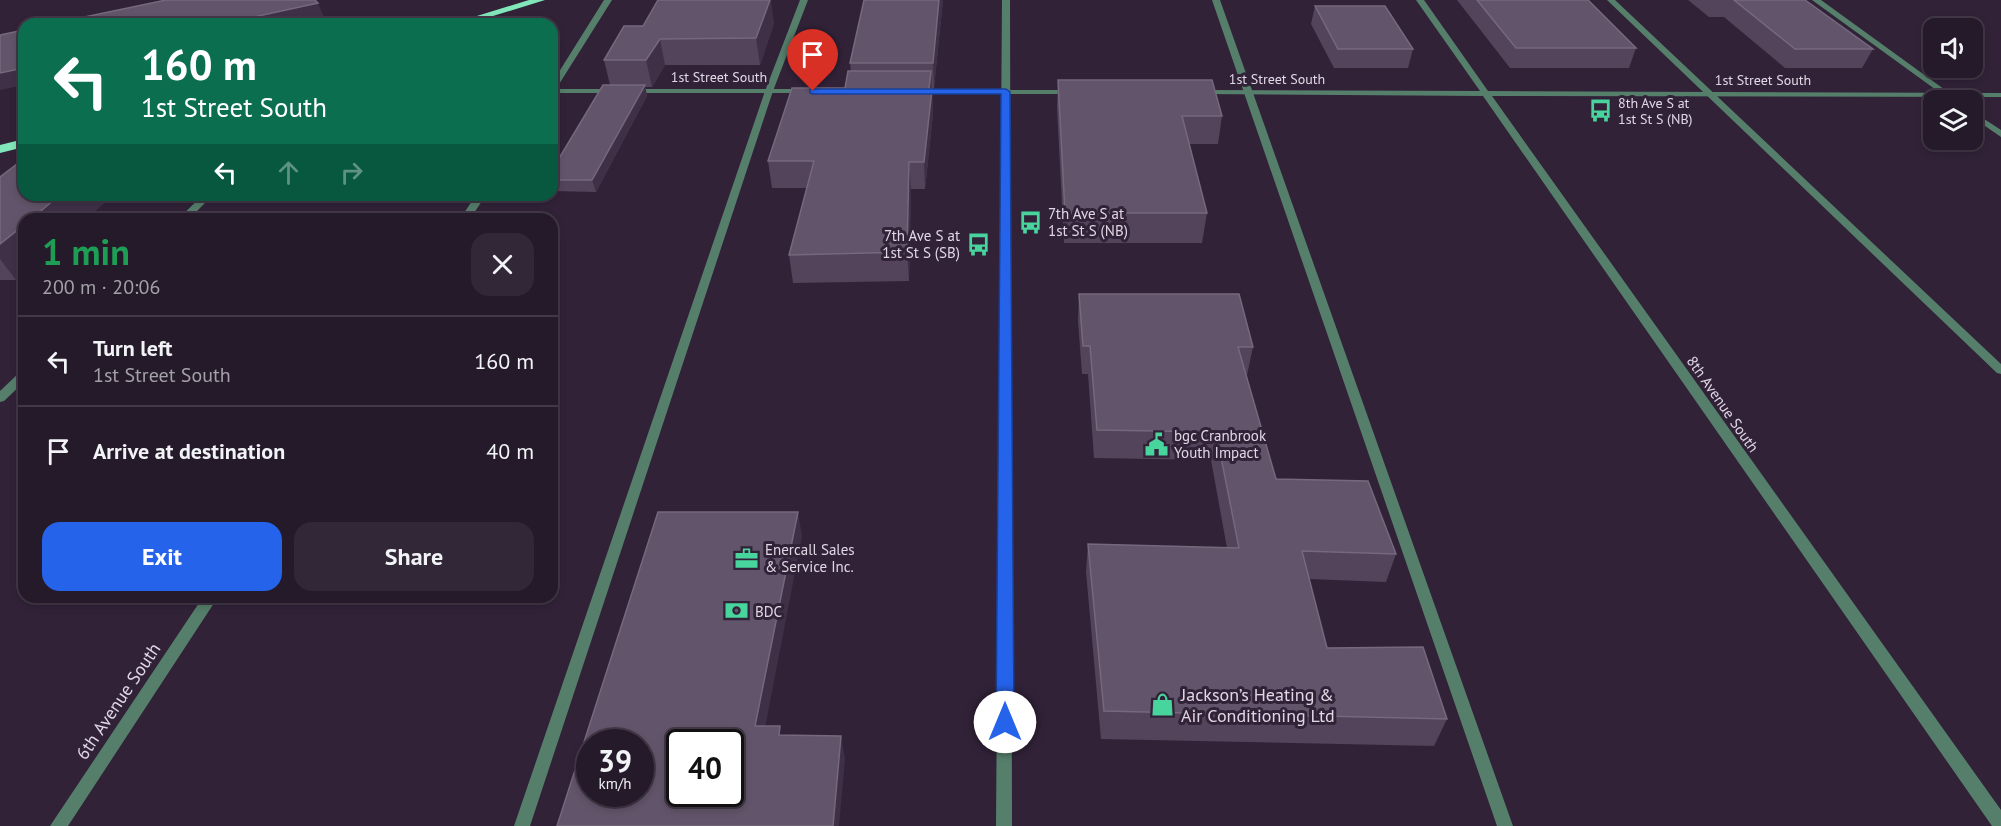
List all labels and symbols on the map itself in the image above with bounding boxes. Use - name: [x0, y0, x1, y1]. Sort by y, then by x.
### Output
- pin: [787, 29, 838, 91]
- street label: 1st Street South: [671, 68, 767, 86]
- street label: 1st Street South: [1229, 70, 1325, 88]
- street label: 1st Street South: [1715, 71, 1811, 89]
- place label: 8th Ave S at 1st St S (NB): [1618, 94, 1693, 128]
- bus stop icon: 8th Ave S at 1st St S (NB): [1587, 98, 1613, 124]
- place label: 7th Ave S at 1st St S (NB): [1048, 204, 1128, 240]
- bus stop icon: 7th Ave S at 1st St S (NB): [1017, 209, 1043, 235]
- place label: 7th Ave S at 1st St S (SB): [882, 226, 960, 262]
- bus stop icon: 7th Ave S at 1st St S (SB): [965, 231, 991, 257]
- street label: 8th Avenue South: [1683, 352, 1763, 456]
- place label: bgc Cranbrook Youth Impact: [1174, 426, 1267, 462]
- public building icon: bgc Cranbrook Youth Impact: [1143, 431, 1169, 457]
- place label: Enercall Sales & Service Inc.: [765, 540, 855, 576]
- office icon: Enercall Sales & Service Inc.: [734, 545, 760, 571]
- bank icon: BDC: [724, 598, 750, 624]
- place label: BDC: [755, 602, 782, 621]
- street label: 6th Avenue South: [70, 638, 166, 764]
- place label: Jackson’s Heating & Air Conditioning Ltd: [1180, 683, 1335, 727]
- position arrow: [973, 690, 1037, 754]
- shop icon: Jackson’s Heating & Air Conditioning Ltd: [1150, 691, 1176, 717]
- speed limit sign: 40: [666, 729, 744, 807]

